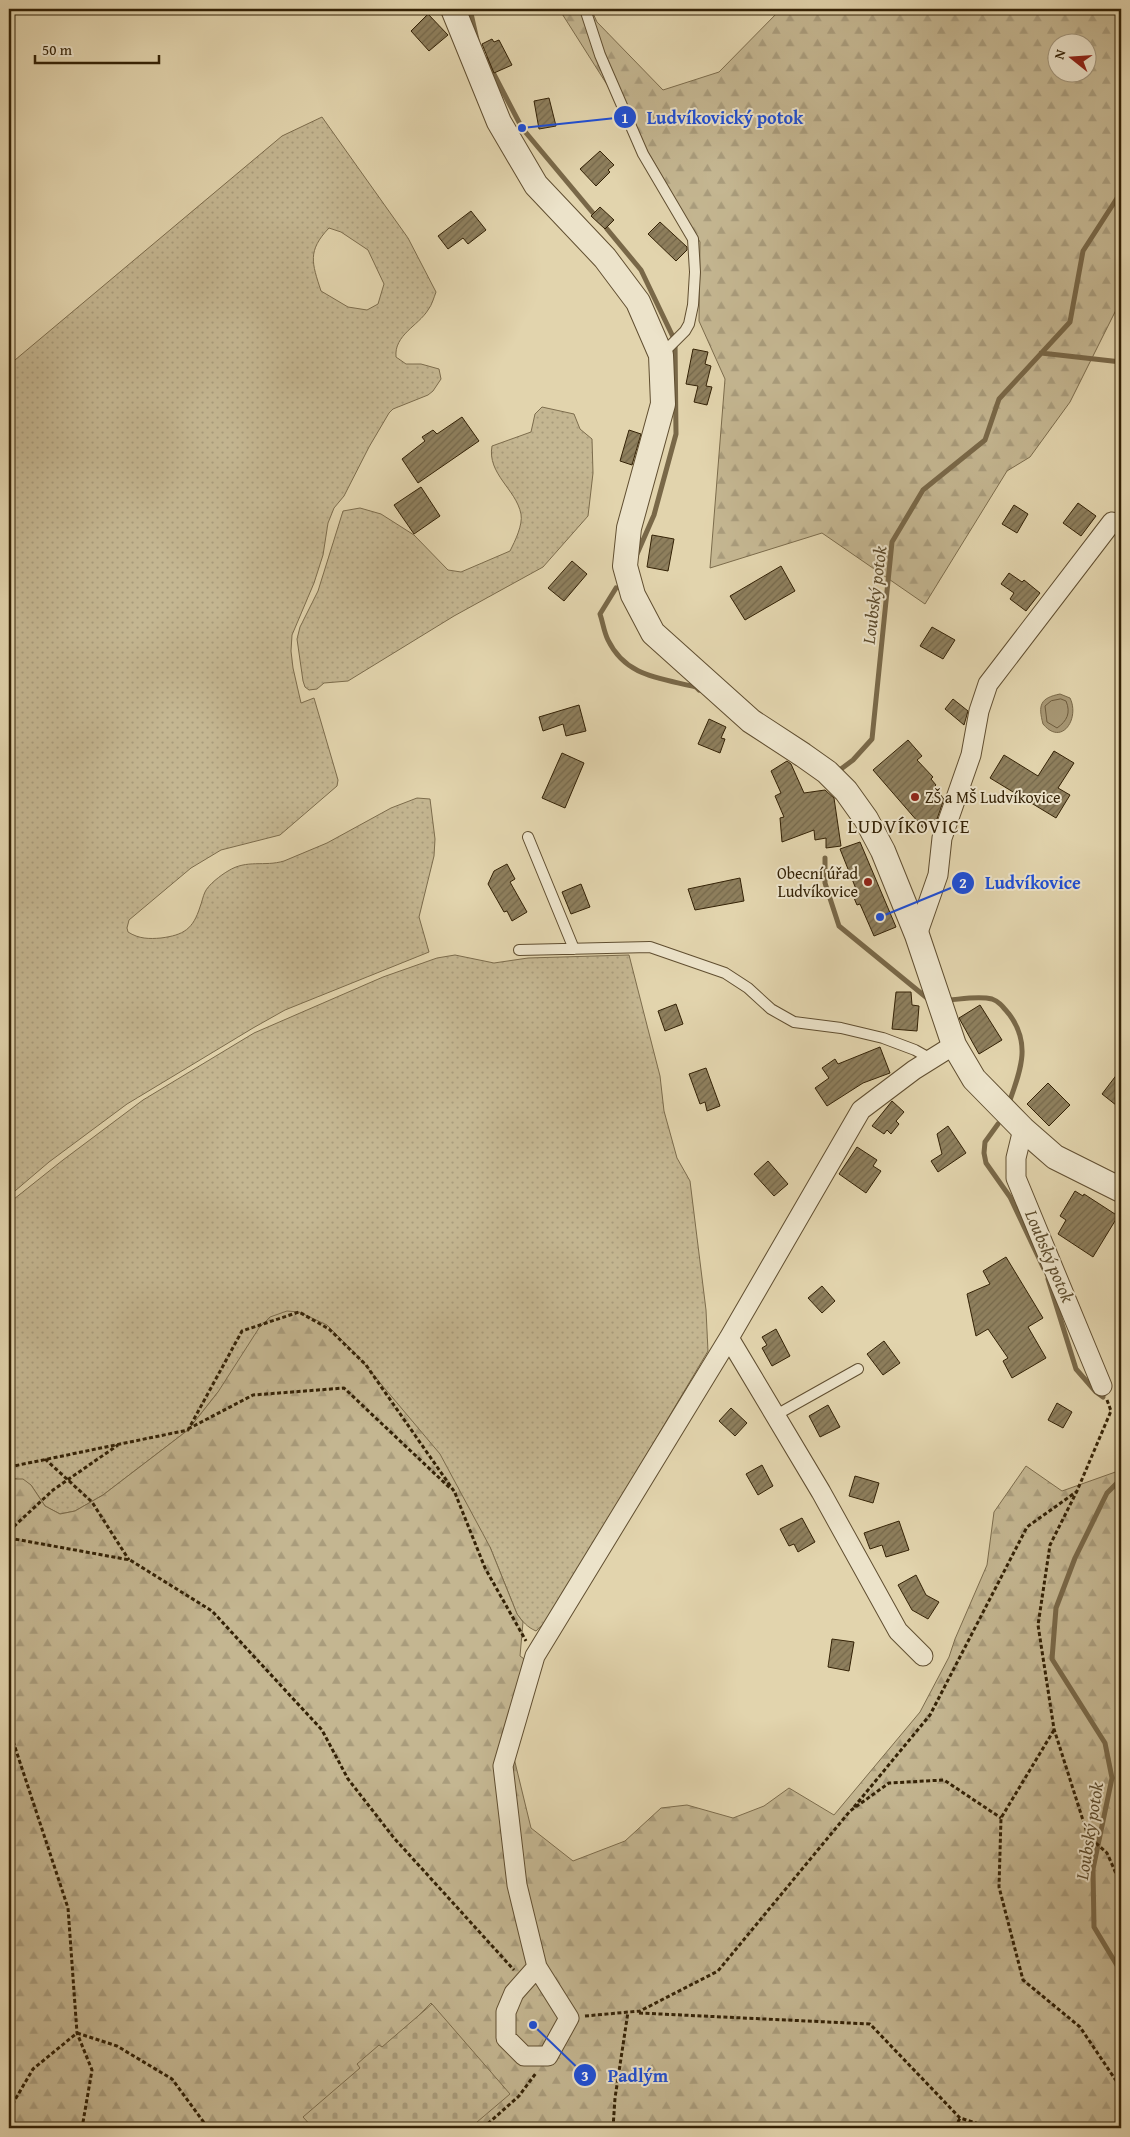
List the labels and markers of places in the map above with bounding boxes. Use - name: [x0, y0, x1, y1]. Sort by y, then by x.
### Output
- callout: Ludvíkovický potok: [612, 101, 814, 134]
- place label: ZŠ a MŠ Ludvíkovice: [925, 785, 1061, 809]
- marker: ZŠ a MŠ Ludvíkovice: [909, 791, 921, 803]
- place label: Obecní úřad Ludvíkovice: [777, 861, 858, 903]
- callout: Ludvíkovice: [951, 867, 1091, 900]
- marker: Obecní úřad Ludvíkovice: [862, 876, 874, 888]
- callout: Padlým: [573, 2059, 678, 2092]

